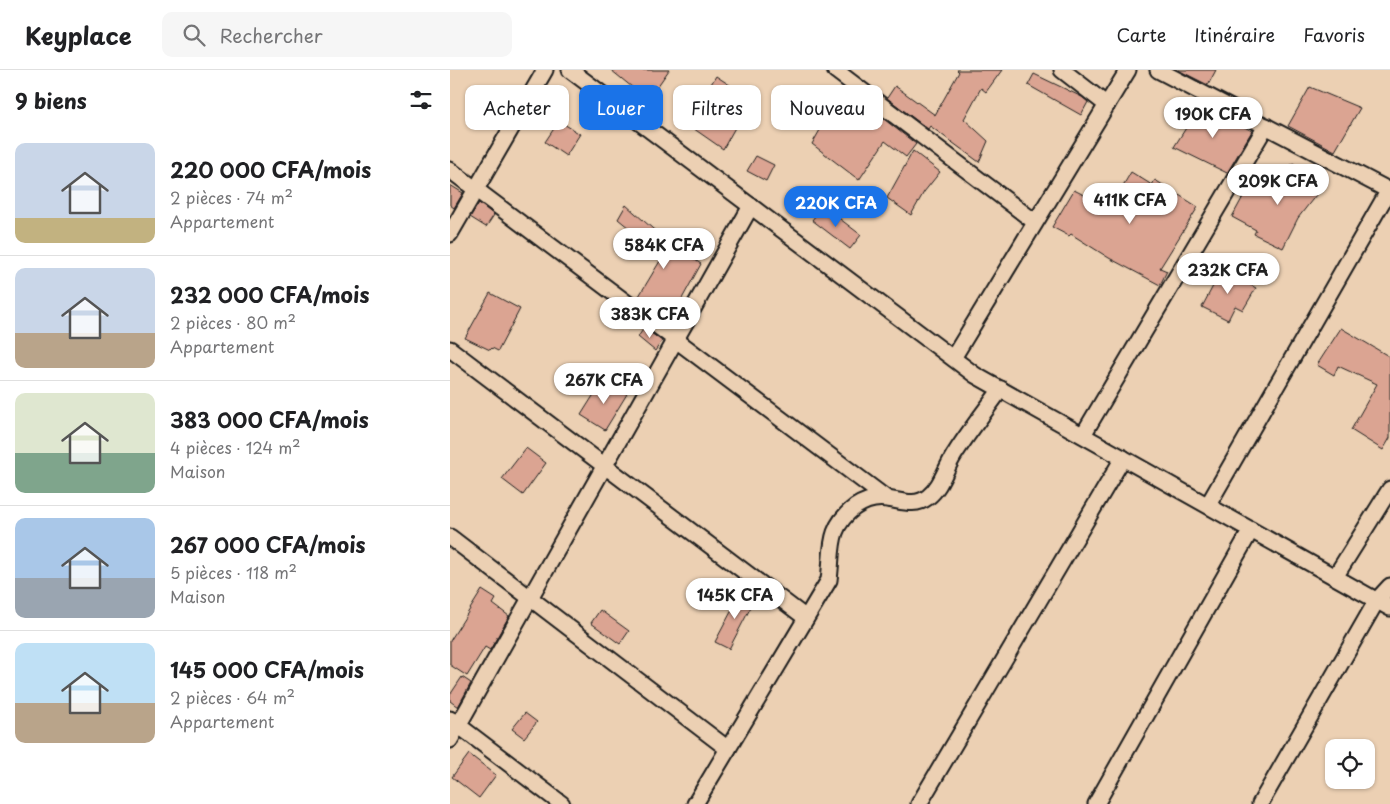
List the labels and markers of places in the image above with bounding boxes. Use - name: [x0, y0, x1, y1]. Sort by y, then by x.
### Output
- pin: 190K CFA: [1161, 97, 1265, 139]
- pin: 209K CFA: [1226, 164, 1330, 206]
- pin: 411K CFA: [1078, 182, 1182, 225]
- pin: 220K CFA: [784, 186, 888, 228]
- pin: 584K CFA: [612, 228, 716, 270]
- pin: 232K CFA: [1176, 252, 1280, 295]
- pin: 383K CFA: [598, 296, 702, 339]
- pin: 267K CFA: [552, 362, 656, 405]
- pin: 145K CFA: [683, 578, 787, 620]

